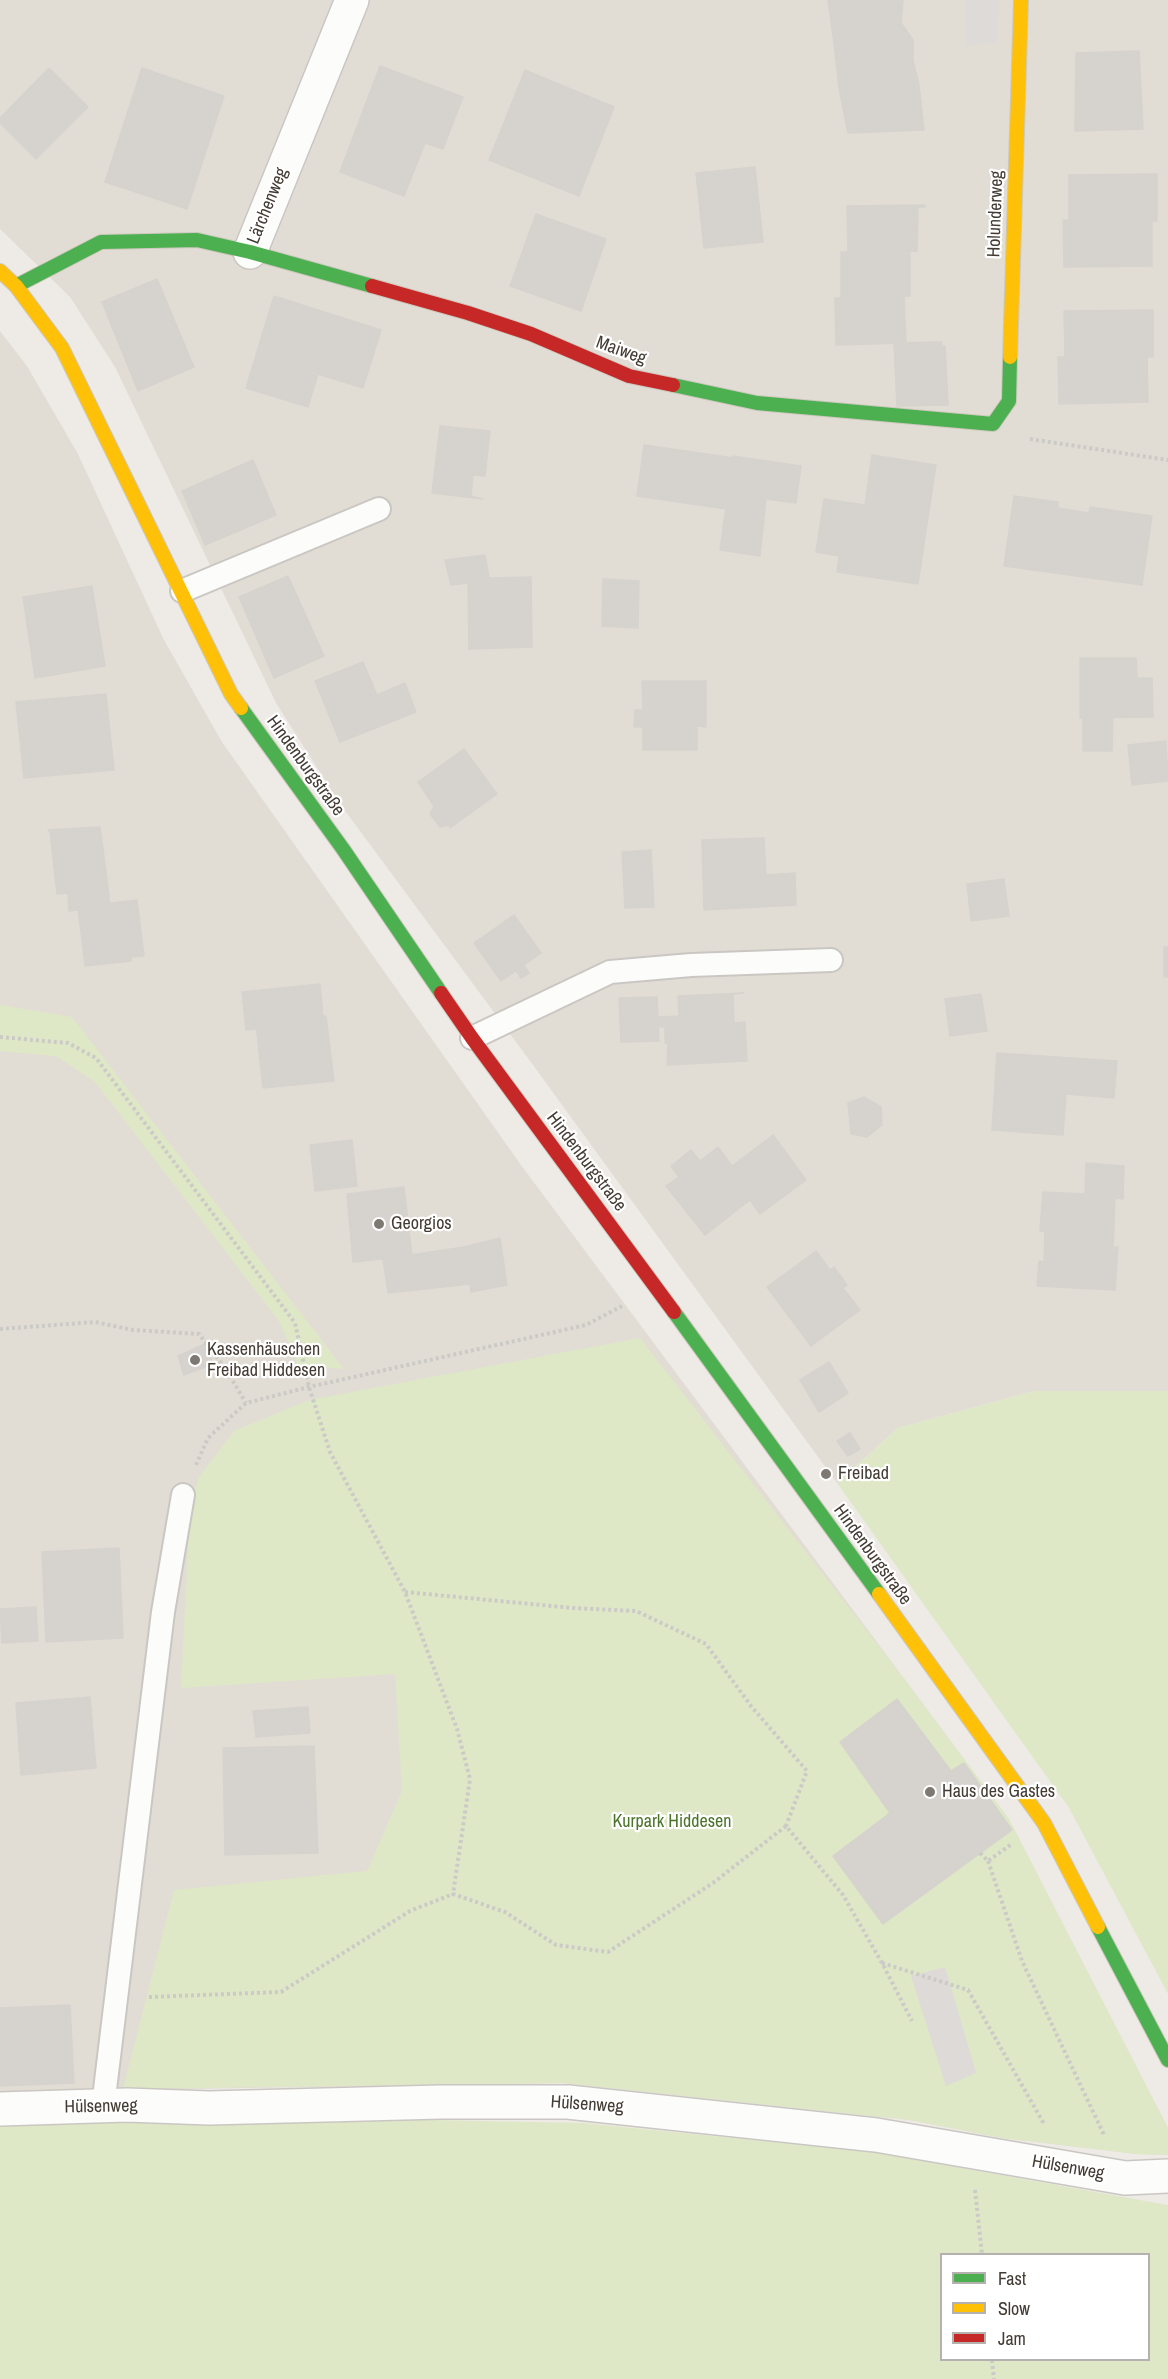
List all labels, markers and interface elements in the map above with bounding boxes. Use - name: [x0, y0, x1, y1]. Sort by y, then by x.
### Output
- street label: Lärchenweg: [243, 165, 293, 247]
- street label: Holunderweg: [984, 170, 1008, 258]
- street label: Maiweg: [593, 332, 649, 370]
- street label: Hindenburgstraße: [261, 712, 349, 820]
- street label: Hindenburgstraße: [542, 1108, 630, 1216]
- place label: Georgios: [391, 1213, 452, 1235]
- marker: Georgios: [372, 1217, 386, 1231]
- place label: Kassenhäuschen Freibad Hiddesen: [207, 1339, 325, 1382]
- marker: Kassenhäuschen Freibad Hiddesen: [188, 1353, 202, 1367]
- place label: Freibad: [838, 1463, 889, 1485]
- marker: Freibad: [819, 1467, 833, 1481]
- street label: Hindenburgstraße: [828, 1501, 916, 1609]
- place label: Haus des Gastes: [942, 1781, 1055, 1803]
- marker: Haus des Gastes: [923, 1785, 937, 1799]
- park label: Kurpark Hiddesen: [613, 1811, 731, 1833]
- street label: Hülsenweg: [550, 2092, 624, 2118]
- street label: Hülsenweg: [64, 2096, 138, 2118]
- street label: Hülsenweg: [1030, 2151, 1106, 2185]
- legend: [940, 2253, 1150, 2361]
- text: Fast: [998, 2266, 1026, 2291]
- text: Slow: [998, 2296, 1030, 2321]
- text: Jam: [998, 2326, 1026, 2351]

